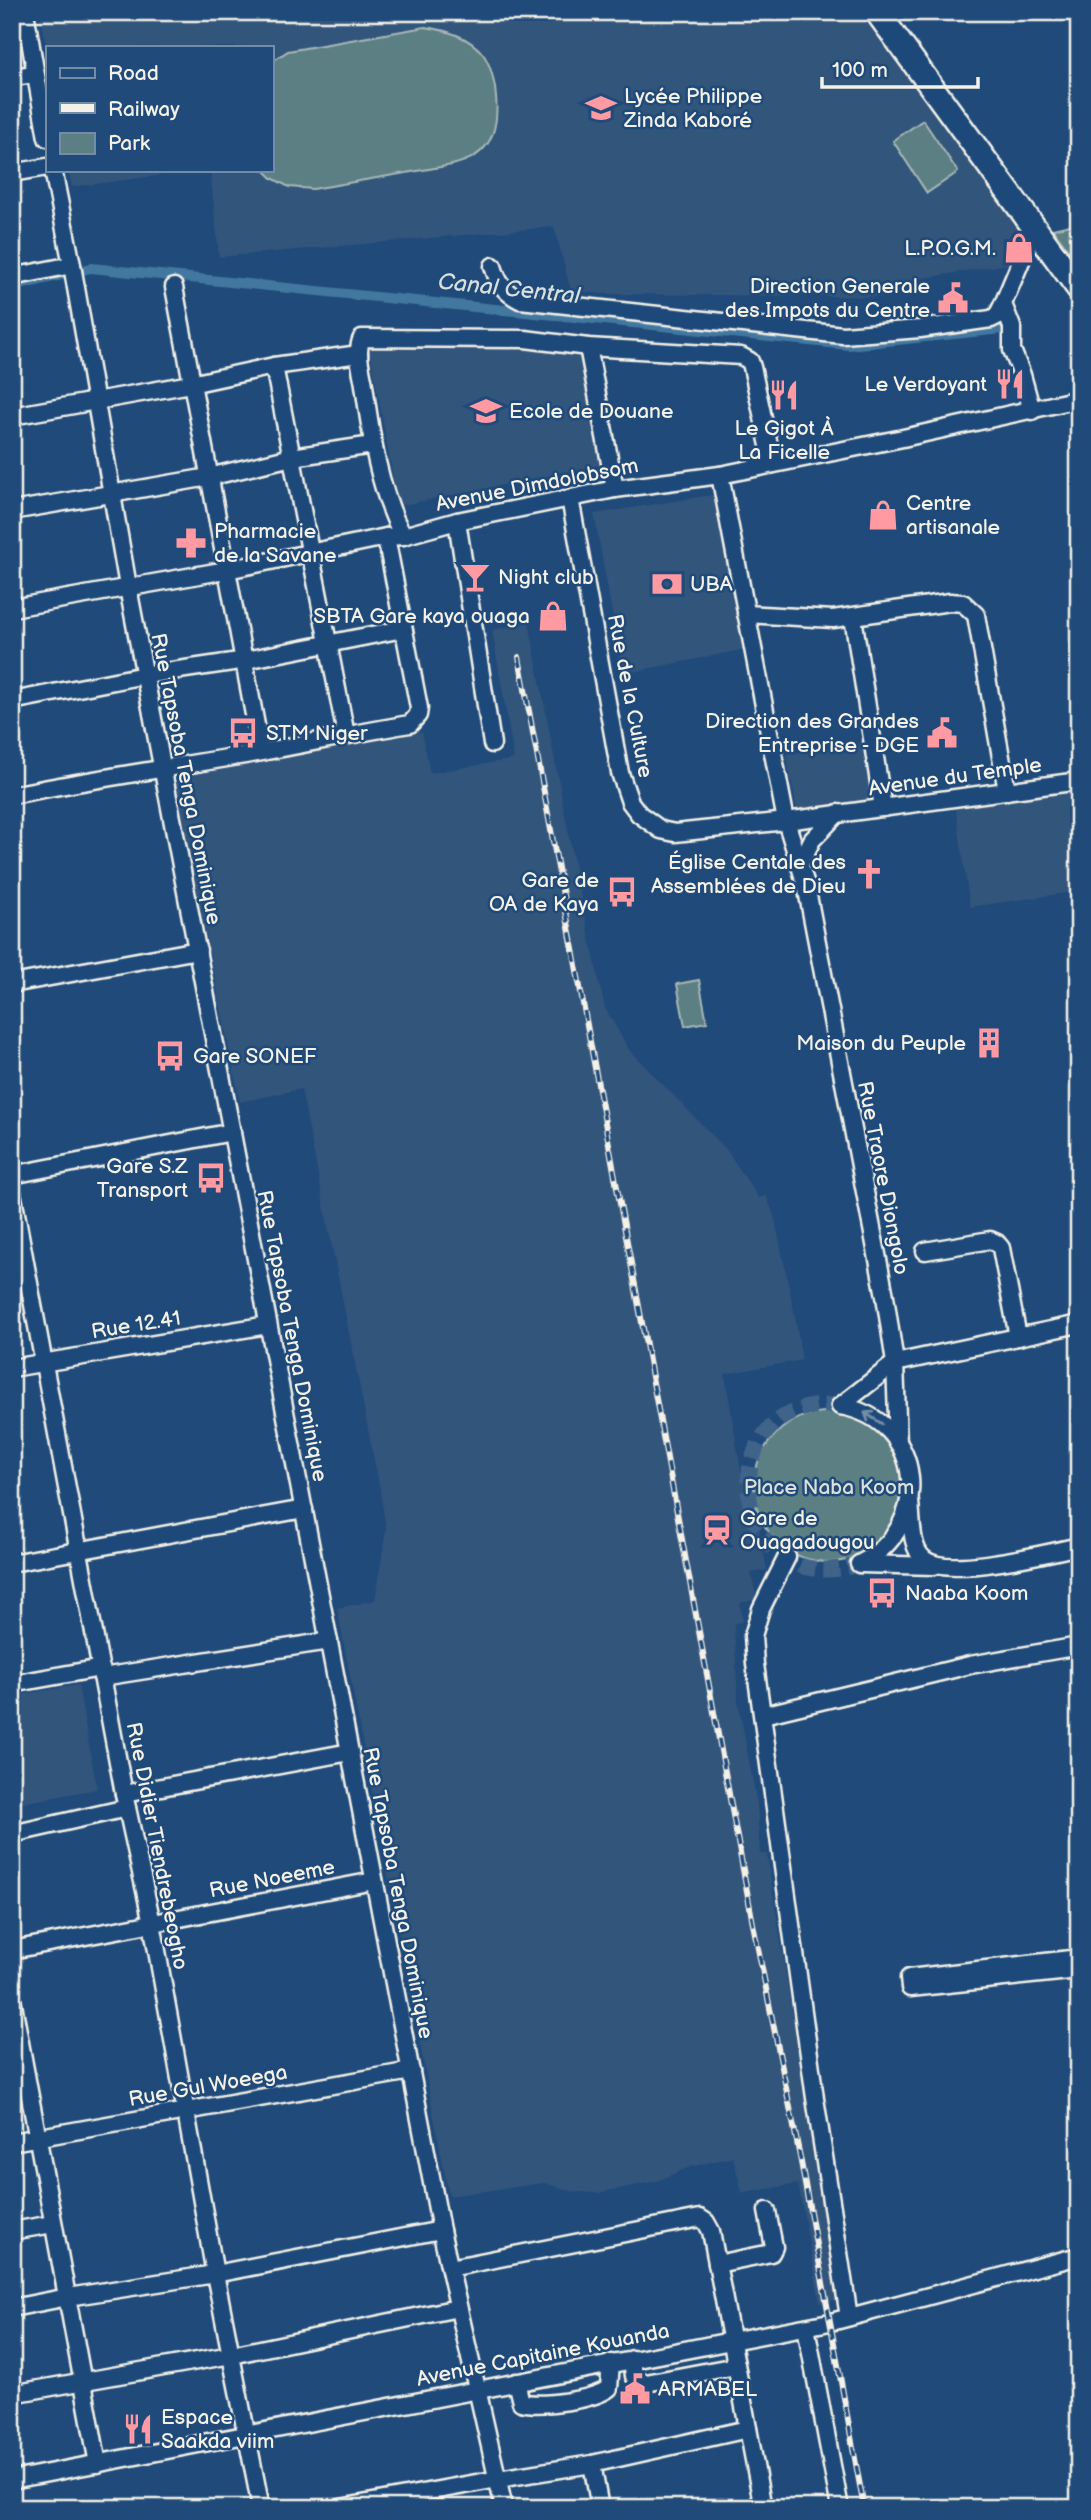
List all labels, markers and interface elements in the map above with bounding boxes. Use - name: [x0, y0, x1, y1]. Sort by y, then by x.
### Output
- legend: [46, 46, 273, 172]
- scale bar: [822, 46, 977, 90]
- text: 100 m: [832, 58, 888, 83]
- text: Road: [108, 61, 159, 86]
- place label: Lycée Philippe Zinda Kaboré: [623, 84, 762, 133]
- school or university icon: Lycée Philippe Zinda Kaboré: [584, 91, 618, 125]
- text: Railway: [108, 97, 180, 122]
- text: Park: [108, 131, 151, 156]
- shop icon: L.P.O.G.M.: [1002, 231, 1036, 265]
- place label: L.P.O.G.M.: [904, 236, 996, 261]
- water label: Canal Central: [437, 268, 582, 310]
- place label: Direction Generale des Impots du Centre: [725, 274, 930, 323]
- public building icon: Direction Generale des Impots du Centre: [936, 281, 970, 315]
- restaurant icon: Le Verdoyant: [993, 367, 1027, 401]
- place label: Le Verdoyant: [864, 372, 988, 397]
- restaurant icon: Le Gigot À La Ficelle: [767, 378, 801, 412]
- school or university icon: Ecole de Douane: [469, 394, 503, 428]
- place label: Ecole de Douane: [509, 399, 673, 424]
- place label: Le Gigot À La Ficelle: [734, 416, 834, 465]
- street label: Avenue Dimdolobsom: [434, 453, 640, 517]
- place label: Centre artisanale: [906, 491, 1000, 540]
- shop icon: Centre artisanale: [866, 498, 900, 532]
- place label: Pharmacie de la Savane: [214, 519, 336, 568]
- pharmacy icon: Pharmacie de la Savane: [174, 526, 208, 560]
- bar icon: Night club: [458, 560, 492, 594]
- place label: Night club: [498, 565, 594, 590]
- bank icon: UBA: [650, 567, 684, 601]
- place label: UBA: [690, 572, 733, 597]
- shop icon: SBTA Gare kaya ouaga: [536, 599, 570, 633]
- place label: SBTA Gare kaya ouaga: [313, 604, 530, 629]
- street label: Rue de la Culture: [602, 612, 658, 780]
- street label: Rue Tapsoba Tenga Dominique: [145, 631, 227, 927]
- place label: Direction des Grandes Entreprise - DGE: [705, 709, 919, 758]
- bus stop icon: STM Niger: [226, 716, 260, 750]
- public building icon: Direction des Grandes Entreprise - DGE: [925, 716, 959, 750]
- place label: STM Niger: [266, 721, 368, 746]
- street label: Avenue du Temple: [867, 752, 1043, 802]
- place label: Église Centale des Assemblées de Dieu: [651, 850, 846, 899]
- church icon: Église Centale des Assemblées de Dieu: [852, 857, 886, 891]
- place label: Gare de OA de Kaya: [489, 868, 599, 917]
- bus stop icon: Gare de OA de Kaya: [605, 875, 639, 909]
- building icon: Maison du Peuple: [972, 1026, 1006, 1060]
- place label: Maison du Peuple: [796, 1031, 966, 1056]
- bus stop icon: Gare SONEF: [153, 1039, 187, 1073]
- place label: Gare SONEF: [193, 1044, 317, 1069]
- street label: Rue Traore Diongolo: [852, 1079, 914, 1277]
- place label: Gare S.Z Transport: [97, 1154, 189, 1203]
- bus stop icon: Gare S.Z Transport: [194, 1161, 228, 1195]
- street label: Rue Tapsoba Tenga Dominique: [251, 1188, 333, 1484]
- street label: Rue 12.41: [89, 1306, 183, 1344]
- one-way arrow: [864, 1411, 883, 1426]
- park label: Place Naba Koom: [744, 1475, 914, 1500]
- place label: Gare de Ouagadougou: [740, 1506, 875, 1555]
- station icon: Gare de Ouagadougou: [700, 1513, 734, 1547]
- bus stop icon: Naaba Koom: [865, 1576, 899, 1610]
- place label: Naaba Koom: [905, 1581, 1028, 1606]
- street label: Rue Didier Tiendrebeogho: [121, 1720, 193, 1972]
- street label: Rue Tapsoba Tenga Dominique: [357, 1745, 439, 2041]
- street label: Rue Noeeme: [207, 1855, 337, 1903]
- street label: Rue Gul Woeega: [127, 2060, 289, 2112]
- street label: Avenue Capitaine Kouanda: [414, 2318, 672, 2392]
- public building icon: ARMABEL: [618, 2372, 652, 2406]
- place label: ARMABEL: [658, 2377, 757, 2402]
- place label: Espace Saakda viim: [161, 2405, 274, 2454]
- restaurant icon: Espace Saakda viim: [121, 2412, 155, 2446]

